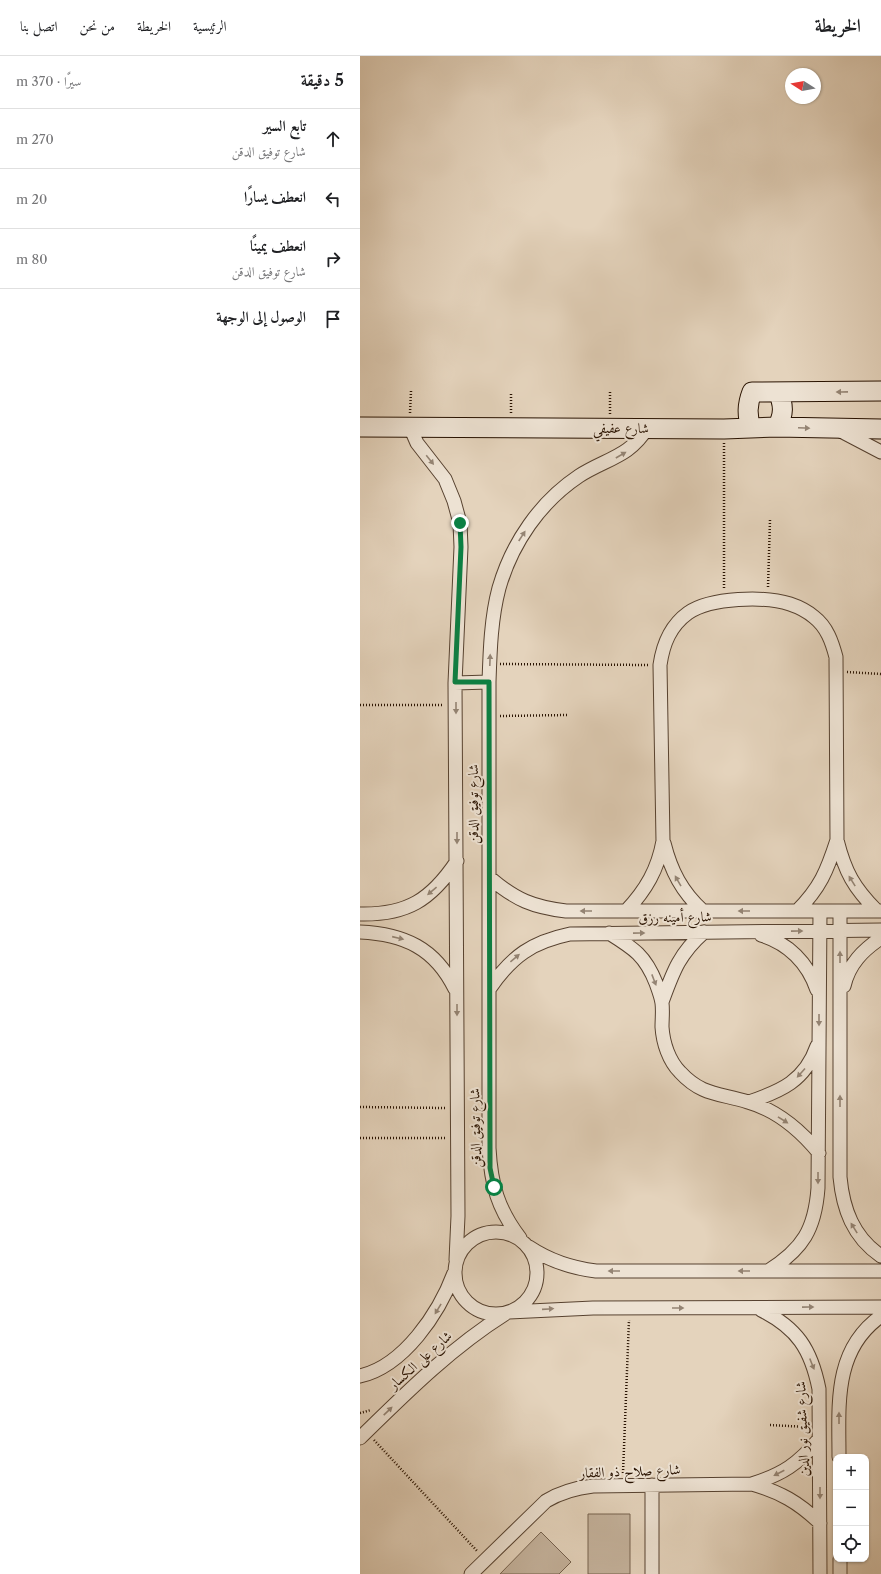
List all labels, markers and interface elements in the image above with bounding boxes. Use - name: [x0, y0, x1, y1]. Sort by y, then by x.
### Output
- text: الخريطة: [815, 14, 861, 37]
- text: اتصل بنا: [20, 17, 58, 35]
- text: من نحن: [80, 17, 115, 35]
- text: الخريطة: [137, 17, 171, 35]
- text: الرئيسية: [193, 17, 227, 35]
- north arrow: [785, 68, 821, 104]
- text: 5 دقيقة: [301, 70, 344, 90]
- text: سيرًا · 370 m: [16, 73, 81, 89]
- text: تابع السير: [263, 116, 306, 135]
- icon: ahead: [322, 128, 344, 150]
- text: 270 m: [16, 131, 54, 147]
- text: شارع توفيق الدقن: [232, 143, 306, 159]
- text: انعطف يسارًا: [244, 187, 306, 206]
- icon: left: [322, 188, 344, 210]
- text: 20 m: [16, 191, 47, 207]
- text: انعطف يمينًا: [250, 236, 306, 255]
- icon: right: [322, 248, 344, 270]
- text: 80 m: [16, 251, 48, 267]
- text: شارع توفيق الدقن: [232, 263, 306, 279]
- text: الوصول إلى الوجهة: [216, 307, 306, 326]
- icon: arrive: [322, 308, 344, 330]
- one-way arrow: [835, 389, 848, 395]
- street label: شارع عفيفي: [593, 419, 649, 442]
- one-way arrow: [798, 425, 811, 431]
- one-way arrow: [615, 451, 626, 458]
- one-way arrow: [425, 455, 434, 466]
- route end: [451, 514, 469, 532]
- one-way arrow: [518, 531, 526, 541]
- one-way arrow: [487, 653, 493, 666]
- one-way arrow: [452, 702, 459, 714]
- street label: شارع توفيق الدقن: [464, 764, 485, 844]
- one-way arrow: [454, 832, 460, 845]
- one-way arrow: [849, 875, 856, 887]
- one-way arrow: [675, 876, 682, 887]
- one-way arrow: [427, 886, 437, 895]
- street label: شارع أمينه رزق: [638, 906, 712, 930]
- one-way arrow: [579, 908, 592, 914]
- one-way arrow: [737, 908, 750, 914]
- one-way arrow: [791, 928, 804, 934]
- one-way arrow: [633, 930, 646, 936]
- one-way arrow: [392, 936, 405, 942]
- one-way arrow: [837, 950, 843, 963]
- one-way arrow: [510, 954, 521, 963]
- one-way arrow: [652, 974, 658, 986]
- one-way arrow: [454, 1004, 460, 1017]
- one-way arrow: [816, 1014, 822, 1027]
- one-way arrow: [796, 1068, 806, 1078]
- street label: شارع توفيق الدقن: [465, 1088, 488, 1168]
- one-way arrow: [837, 1094, 843, 1107]
- one-way arrow: [777, 1116, 789, 1123]
- one-way arrow: [815, 1172, 821, 1185]
- route start: [485, 1178, 503, 1196]
- one-way arrow: [851, 1222, 858, 1234]
- one-way arrow: [607, 1268, 620, 1274]
- one-way arrow: [737, 1268, 750, 1274]
- one-way arrow: [434, 1303, 441, 1315]
- one-way arrow: [802, 1304, 814, 1311]
- one-way arrow: [672, 1305, 685, 1311]
- one-way arrow: [542, 1306, 554, 1313]
- street label: شارع على الكسار: [383, 1327, 458, 1397]
- one-way arrow: [810, 1358, 816, 1370]
- street label: شارع شفيق نور الدين: [791, 1381, 816, 1477]
- one-way arrow: [383, 1406, 393, 1416]
- one-way arrow: [836, 1411, 842, 1424]
- map controls: [833, 1454, 869, 1562]
- button: +: [833, 1454, 869, 1490]
- street label: شارع صلاح ذو الفقار: [577, 1460, 681, 1486]
- one-way arrow: [774, 1470, 785, 1476]
- one-way arrow: [816, 1487, 823, 1499]
- button: −: [833, 1490, 869, 1526]
- button: locate: [833, 1526, 869, 1562]

